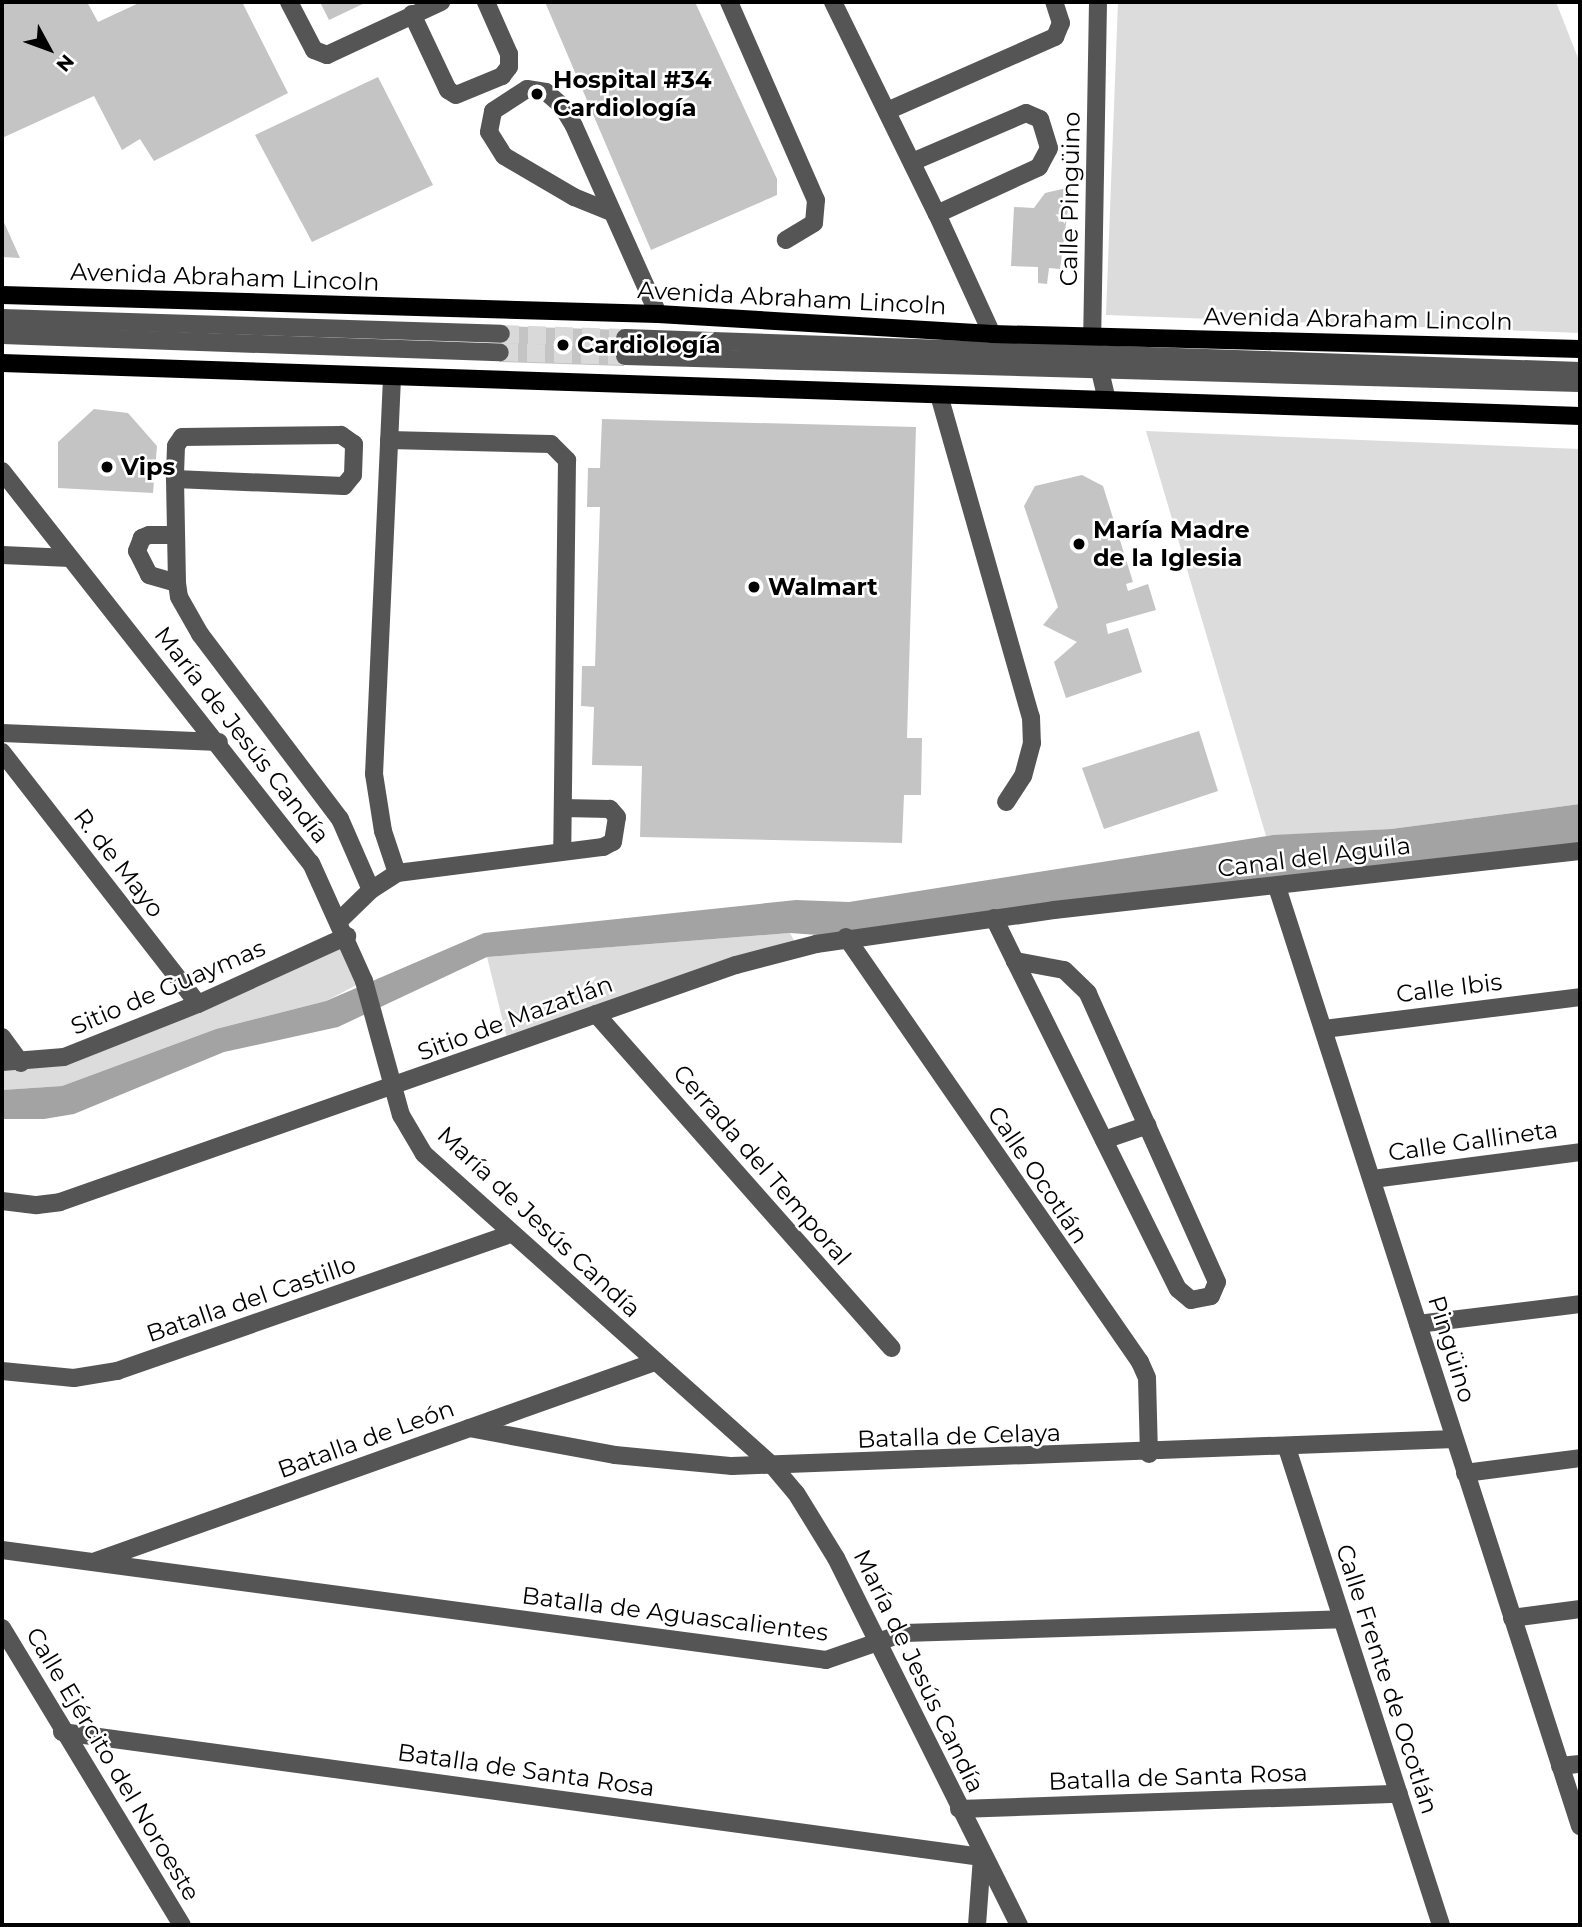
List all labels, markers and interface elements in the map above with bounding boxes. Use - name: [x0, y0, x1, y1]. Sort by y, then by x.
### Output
- north arrow: [14, 14, 84, 84]
- text: N: [52, 50, 79, 76]
- place label: Hospital #34 Cardiología: [553, 66, 711, 122]
- marker: Hospital #34 Cardiología: [527, 84, 547, 104]
- street label: Calle Pingüino: [1054, 111, 1086, 287]
- street label: Avenida Abraham Lincoln: [70, 257, 380, 297]
- street label: Avenida Abraham Lincoln: [637, 276, 947, 320]
- street label: Avenida Abraham Lincoln: [1203, 302, 1513, 336]
- place label: Cardiología: [577, 331, 721, 359]
- marker: Cardiología: [555, 337, 571, 353]
- place label: Vips: [121, 453, 175, 481]
- marker: Vips: [99, 459, 115, 475]
- place label: María Madre de la Iglesia: [1093, 516, 1250, 572]
- marker: María Madre de la Iglesia: [1071, 536, 1087, 552]
- place label: Walmart: [768, 573, 878, 601]
- marker: Walmart: [746, 579, 762, 595]
- street label: María de Jesús Candía: [148, 621, 336, 849]
- street label: R. de Mayo: [68, 803, 170, 923]
- street label: Canal del Aguila: [1216, 831, 1412, 883]
- street label: Sitio de Guaymas: [66, 933, 270, 1041]
- street label: Calle Ibis: [1394, 967, 1504, 1009]
- street label: Sitio de Mazatlán: [413, 969, 617, 1067]
- street label: Cerrada del Temporal: [667, 1059, 857, 1271]
- street label: Calle Ocotlán: [981, 1101, 1095, 1249]
- street label: Calle Gallineta: [1386, 1115, 1560, 1167]
- street label: María de Jesús Candía: [432, 1120, 646, 1324]
- street label: Batalla del Castillo: [143, 1250, 359, 1348]
- street label: Pingüino: [1422, 1292, 1482, 1406]
- street label: Batalla de León: [274, 1394, 458, 1484]
- street label: Batalla de Celaya: [857, 1418, 1061, 1454]
- street label: Calle Frente de Ocotlán: [1330, 1541, 1444, 1817]
- street label: María de Jesús Candía: [848, 1545, 990, 1797]
- street label: Batalla de Aguascalientes: [520, 1581, 830, 1647]
- street label: Calle Ejército del Noroeste: [20, 1622, 206, 1906]
- street label: Batalla de Santa Rosa: [396, 1738, 656, 1802]
- street label: Batalla de Santa Rosa: [1048, 1758, 1308, 1796]

